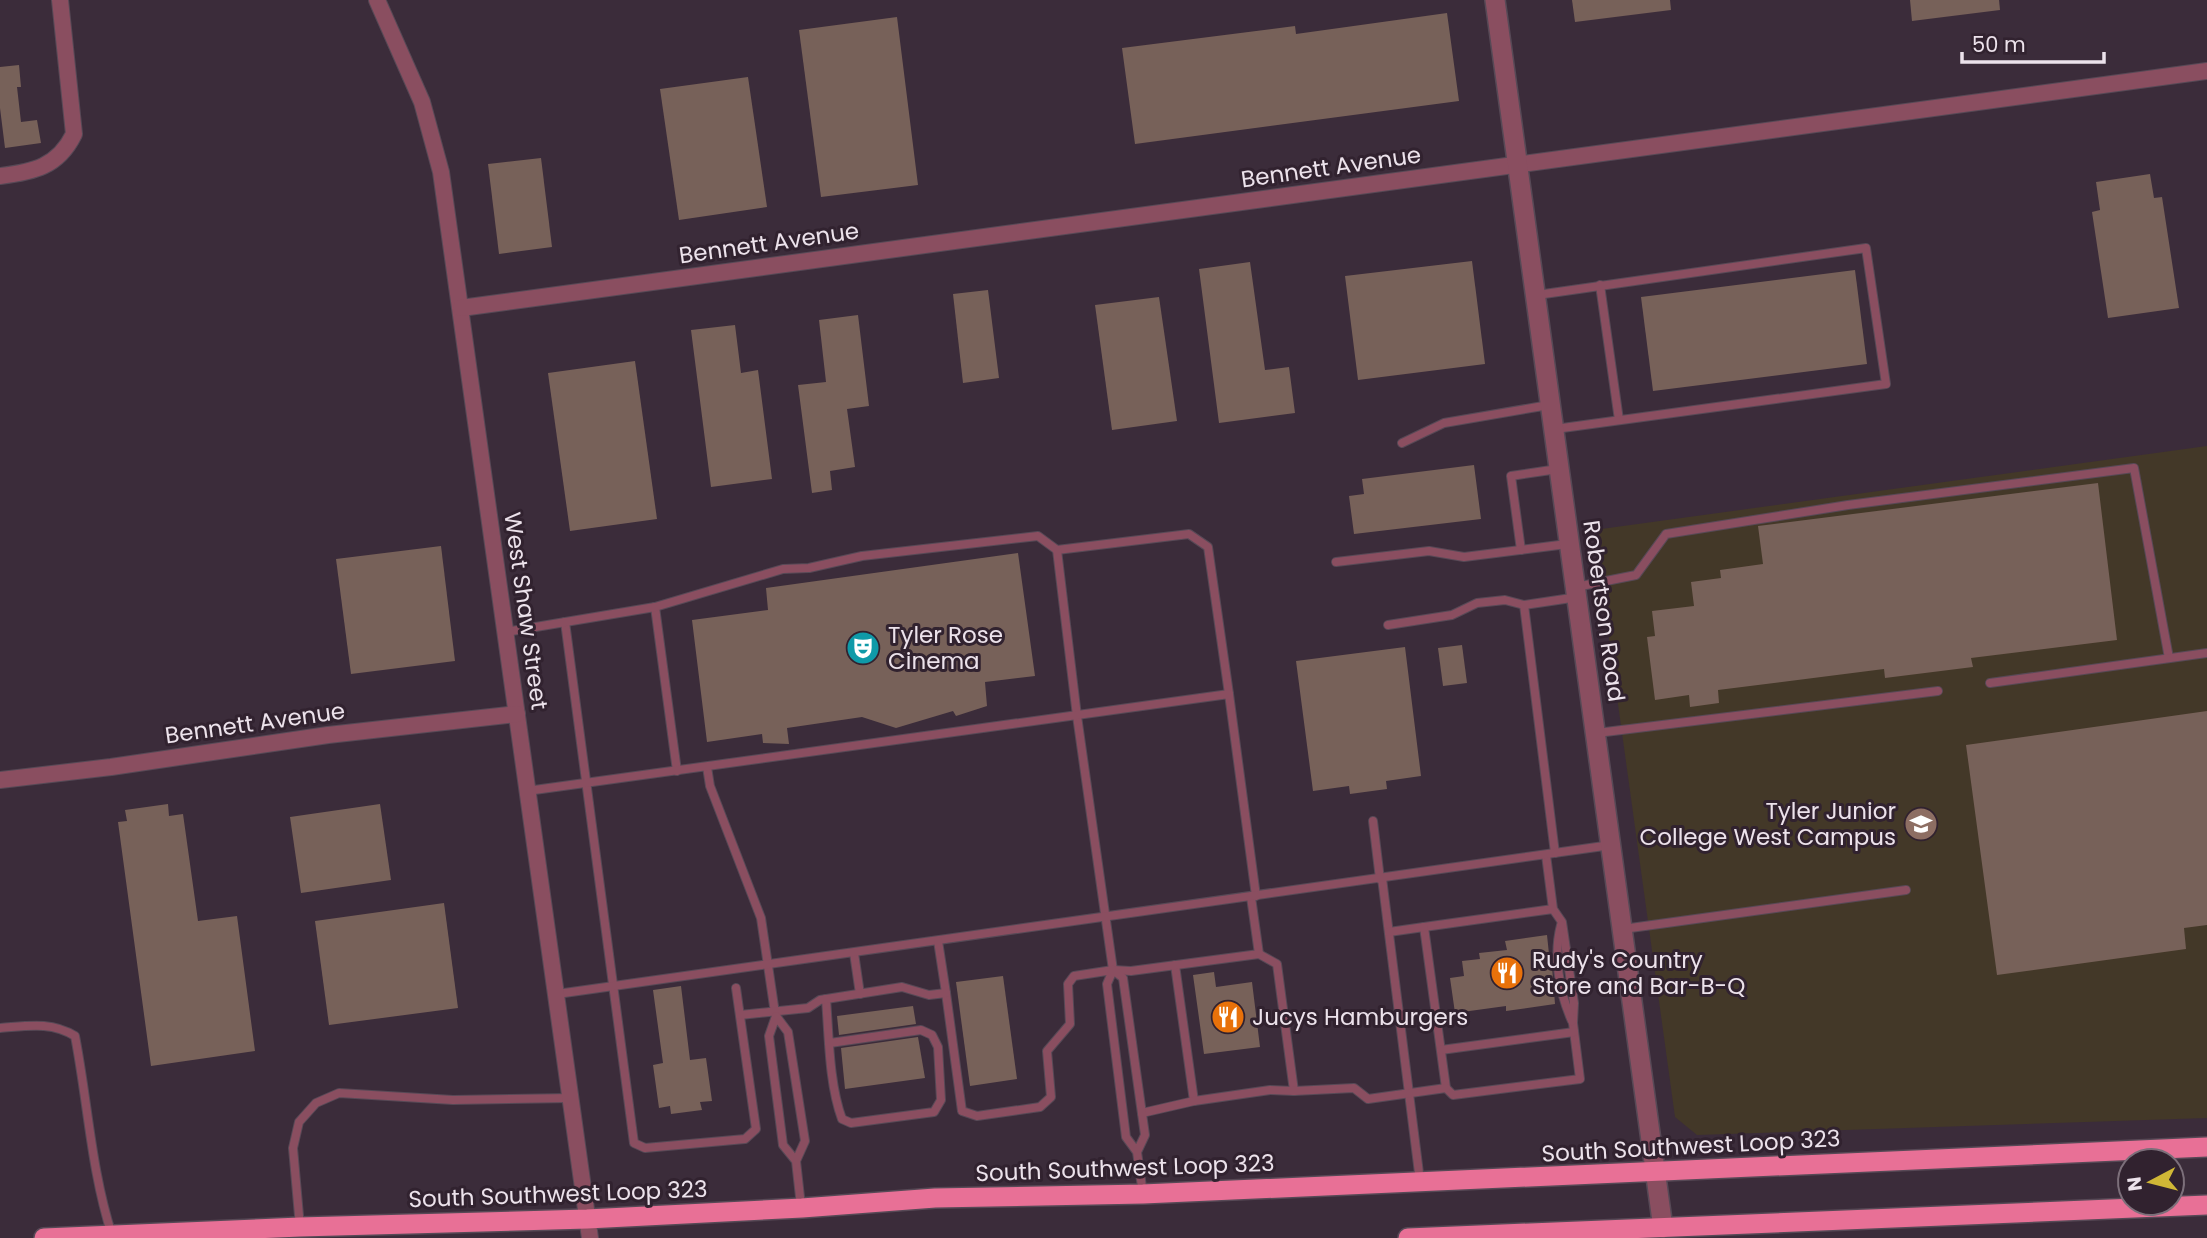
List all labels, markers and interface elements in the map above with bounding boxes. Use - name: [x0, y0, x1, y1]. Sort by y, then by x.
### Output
- scale bar: [1962, 21, 2104, 65]
- text: 50 m: [1972, 30, 2026, 59]
- street label: Bennett Avenue: [1239, 139, 1423, 195]
- street label: Bennett Avenue: [677, 215, 861, 271]
- street label: West Shaw Street: [496, 510, 556, 712]
- street label: Robertson Road: [1575, 518, 1633, 704]
- place label: Tyler Rose Cinema: [888, 619, 1003, 677]
- theatre icon: Tyler Rose Cinema: [844, 629, 882, 667]
- street label: Bennett Avenue: [163, 695, 347, 751]
- place label: Tyler Junior College West Campus: [1640, 795, 1896, 853]
- school or university icon: Tyler Junior College West Campus: [1902, 805, 1940, 843]
- place label: Rudy's Country Store and Bar-B-Q: [1532, 944, 1745, 1002]
- restaurant icon: Rudy's Country Store and Bar-B-Q: [1488, 954, 1526, 992]
- restaurant icon: Jucys Hamburgers: [1209, 998, 1247, 1036]
- place label: Jucys Hamburgers: [1252, 1001, 1468, 1033]
- street label: South Southwest Loop 323: [1541, 1122, 1841, 1170]
- street label: South Southwest Loop 323: [975, 1147, 1275, 1189]
- north arrow: [2116, 1147, 2186, 1217]
- street label: South Southwest Loop 323: [408, 1173, 708, 1215]
- text: N: [2120, 1175, 2149, 1193]

